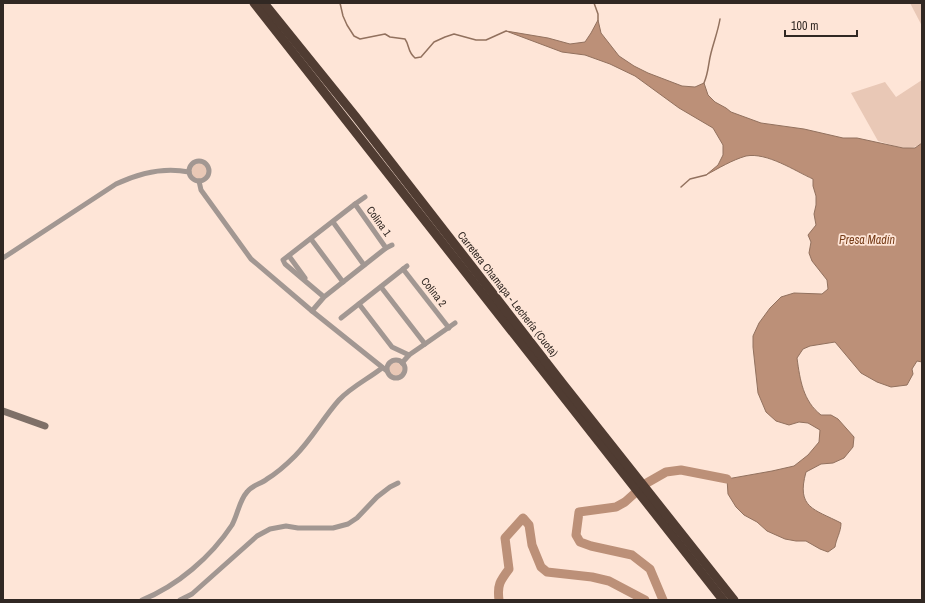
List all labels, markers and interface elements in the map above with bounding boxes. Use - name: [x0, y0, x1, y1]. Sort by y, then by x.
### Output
- scale bar: [785, 12, 857, 38]
- text: 100 m: [791, 18, 818, 34]
- street label: Colina 1: [363, 203, 395, 239]
- street label: Carretera Chamapa - Lechería (Cuota): [455, 228, 561, 360]
- water label: Presa Madín: [839, 232, 895, 248]
- street label: Colina 2: [418, 274, 450, 310]

